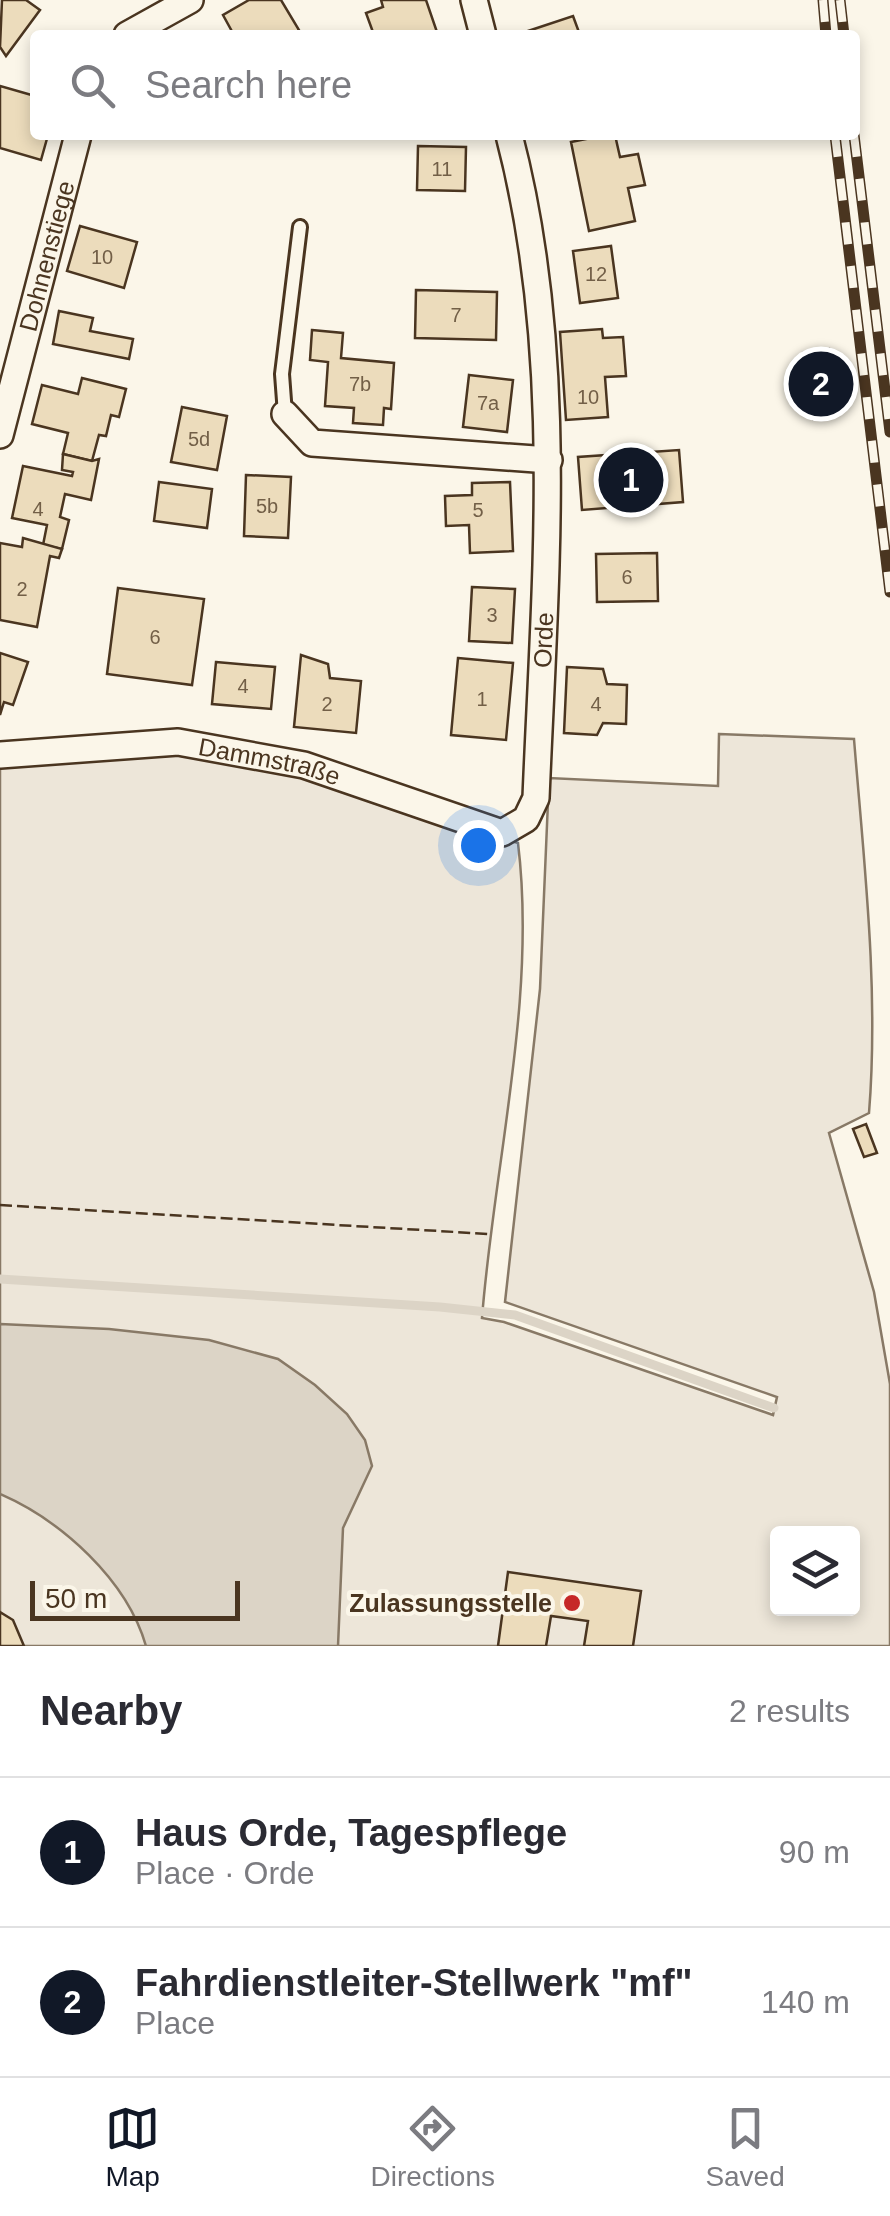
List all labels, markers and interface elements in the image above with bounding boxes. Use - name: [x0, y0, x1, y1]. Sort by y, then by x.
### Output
- search box: [30, 30, 860, 140]
- icon: search: [65, 58, 120, 113]
- text: Search here: [145, 64, 352, 106]
- house number: 11: [432, 158, 452, 180]
- street label: Dohnenstiege: [14, 178, 80, 334]
- house number: 10: [91, 246, 113, 268]
- house number: 12: [585, 263, 607, 285]
- house number: 7: [450, 304, 462, 326]
- pin: 2: [788, 346, 854, 422]
- house number: 7b: [349, 373, 371, 395]
- house number: 10: [577, 386, 599, 408]
- house number: 7a: [477, 392, 500, 414]
- house number: 5d: [188, 428, 210, 450]
- pin: 1: [598, 442, 664, 518]
- house number: 5b: [256, 495, 278, 517]
- house number: 4: [32, 498, 44, 520]
- house number: 5: [472, 499, 484, 521]
- house number: 6: [621, 566, 633, 588]
- house number: 2: [16, 578, 28, 600]
- house number: 3: [486, 604, 498, 626]
- street label: Orde: [528, 612, 558, 669]
- house number: 6: [149, 626, 161, 648]
- house number: 4: [237, 675, 249, 697]
- house number: 1: [476, 688, 488, 710]
- house number: 2: [321, 693, 333, 715]
- house number: 4: [590, 693, 602, 715]
- street label: Dammstraße: [196, 732, 344, 790]
- your location: [453, 820, 504, 871]
- map controls: [770, 1526, 860, 1616]
- button: layers: [770, 1526, 860, 1616]
- scale bar: [30, 1576, 240, 1620]
- text: 50 m: [45, 1583, 107, 1614]
- place label: Zulassungsstelle: [349, 1589, 552, 1617]
- marker: Zulassungsstelle: [561, 1592, 583, 1614]
- text: Nearby: [40, 1687, 182, 1734]
- text: 2 results: [729, 1693, 850, 1729]
- text: Haus Orde, Tagespflege: [135, 1812, 567, 1854]
- text: 1: [64, 1834, 81, 1870]
- text: 90 m: [779, 1834, 850, 1870]
- text: Place · Orde: [135, 1855, 315, 1891]
- text: Fahrdienstleiter-Stellwerk "mf": [135, 1962, 693, 2004]
- text: 2: [64, 1984, 81, 2020]
- text: 140 m: [761, 1984, 850, 2020]
- text: Place: [135, 2005, 215, 2041]
- tab: Map: [105, 2101, 160, 2193]
- tab: Directions: [371, 2101, 495, 2193]
- tab: Saved: [705, 2101, 785, 2193]

